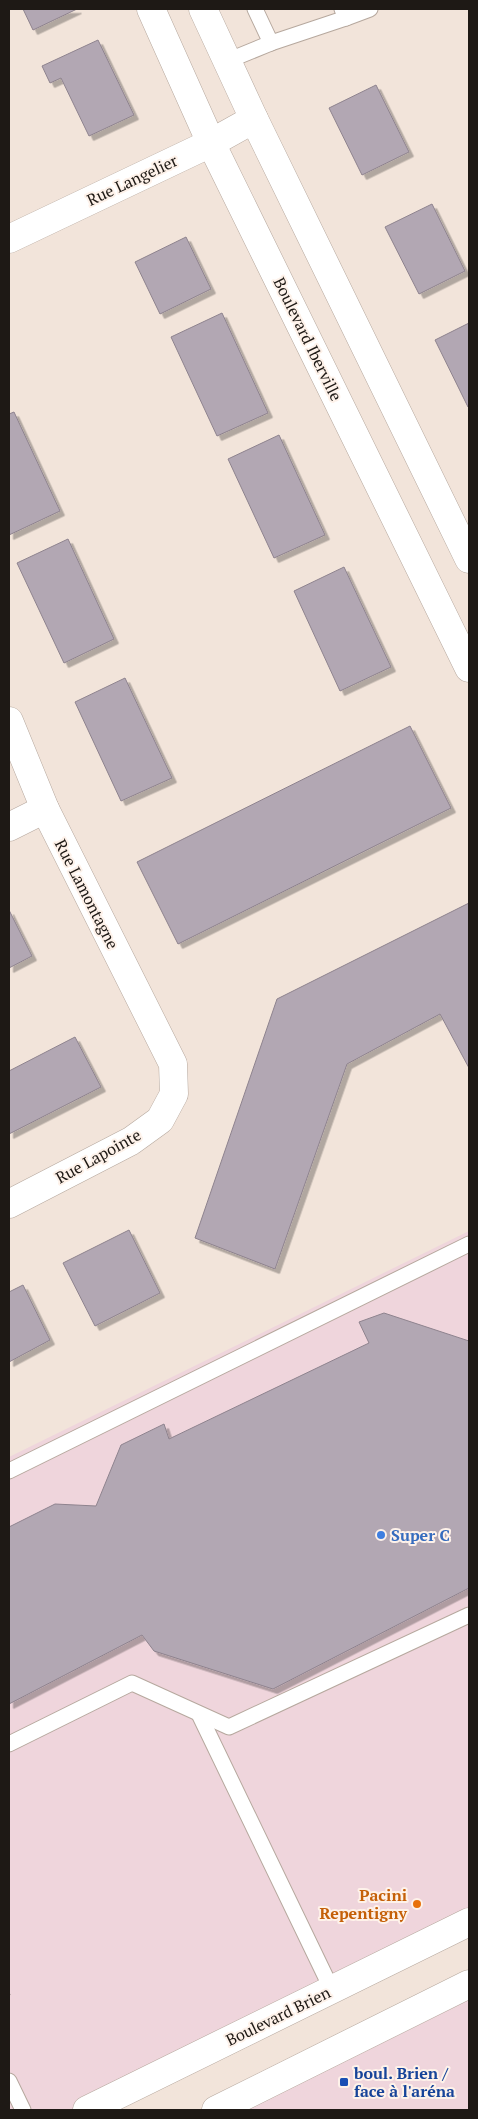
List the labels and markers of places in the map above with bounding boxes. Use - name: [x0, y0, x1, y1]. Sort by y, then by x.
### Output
- place label: Super C: [391, 1524, 450, 1546]
- marker: Super C: [375, 1529, 387, 1541]
- place label: Pacini Repentigny: [320, 1884, 408, 1924]
- marker: Pacini Repentigny: [411, 1898, 423, 1910]
- place label: boul. Brien / face à l'aréna: [353, 2062, 455, 2102]
- marker: boul. Brien / face à l'aréna: [338, 2076, 350, 2088]

